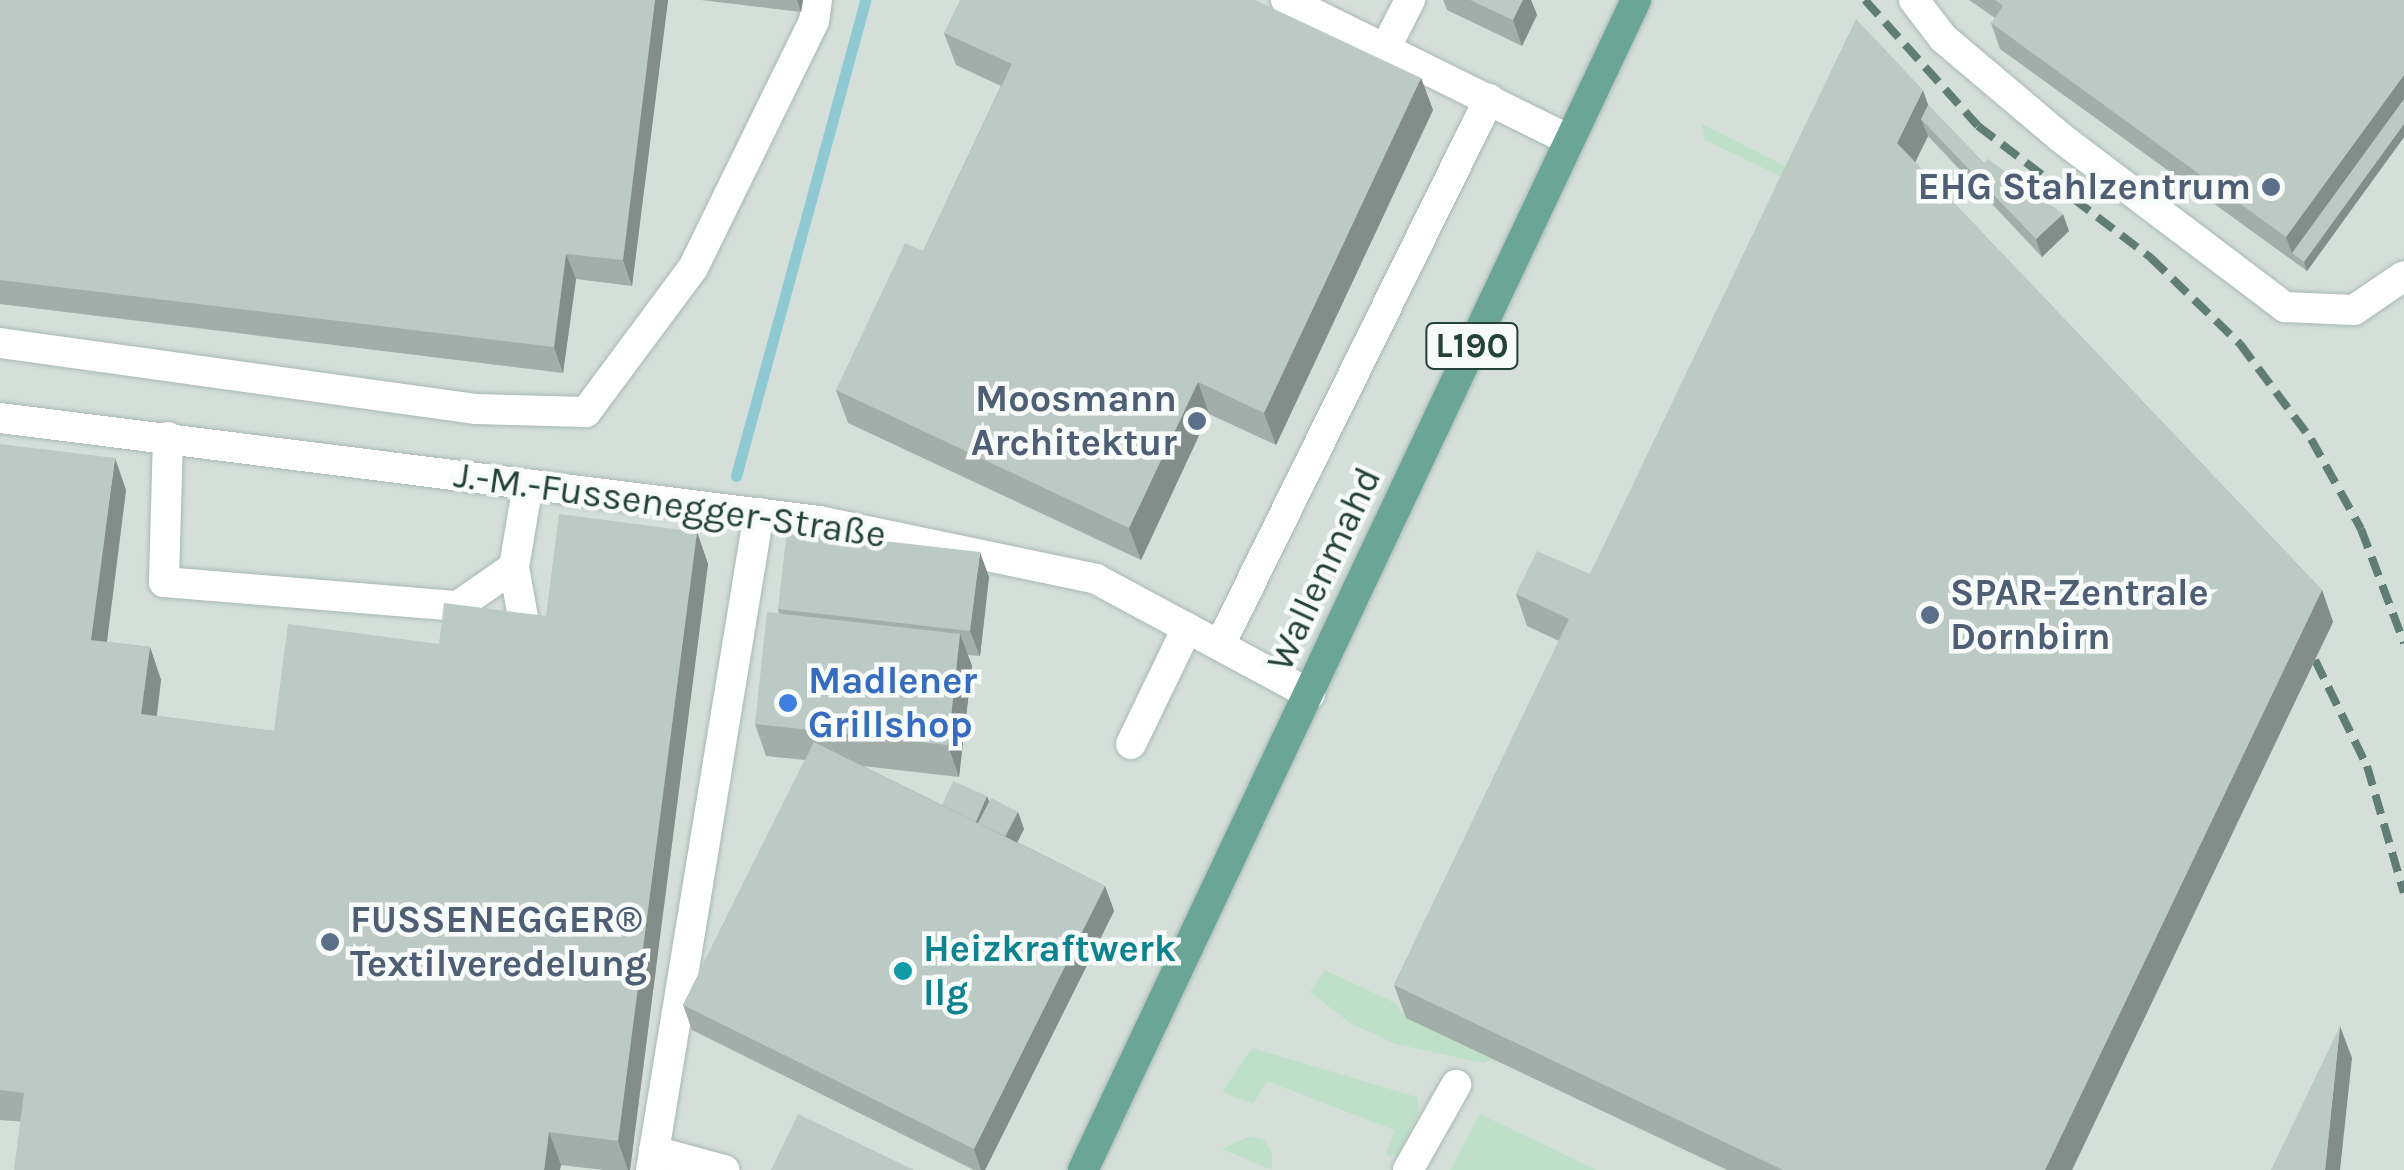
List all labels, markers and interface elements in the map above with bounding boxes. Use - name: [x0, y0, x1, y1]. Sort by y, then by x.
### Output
- place label: EHG Stahlzentrum: [1917, 164, 2251, 210]
- marker: EHG Stahlzentrum: [2260, 176, 2282, 198]
- road number: L190: [1424, 316, 1520, 376]
- place label: Moosmann Architektur: [971, 376, 1177, 466]
- marker: Moosmann Architektur: [1186, 410, 1208, 432]
- street label: J.-M.-Fussenegger-Straße: [451, 452, 889, 558]
- street label: Wallenmahd: [1257, 460, 1391, 678]
- place label: SPAR-Zentrale Dornbirn: [1950, 570, 2209, 659]
- marker: SPAR-Zentrale Dornbirn: [1919, 604, 1941, 626]
- place label: Madlener Grillshop: [808, 658, 977, 748]
- marker: Madlener Grillshop: [777, 692, 799, 714]
- place label: FUSSENEGGER® Textilveredelung: [350, 897, 647, 986]
- place label: Heizkraftwerk Ilg: [923, 926, 1176, 1016]
- marker: FUSSENEGGER® Textilveredelung: [319, 931, 341, 953]
- marker: Heizkraftwerk Ilg: [892, 960, 914, 982]

